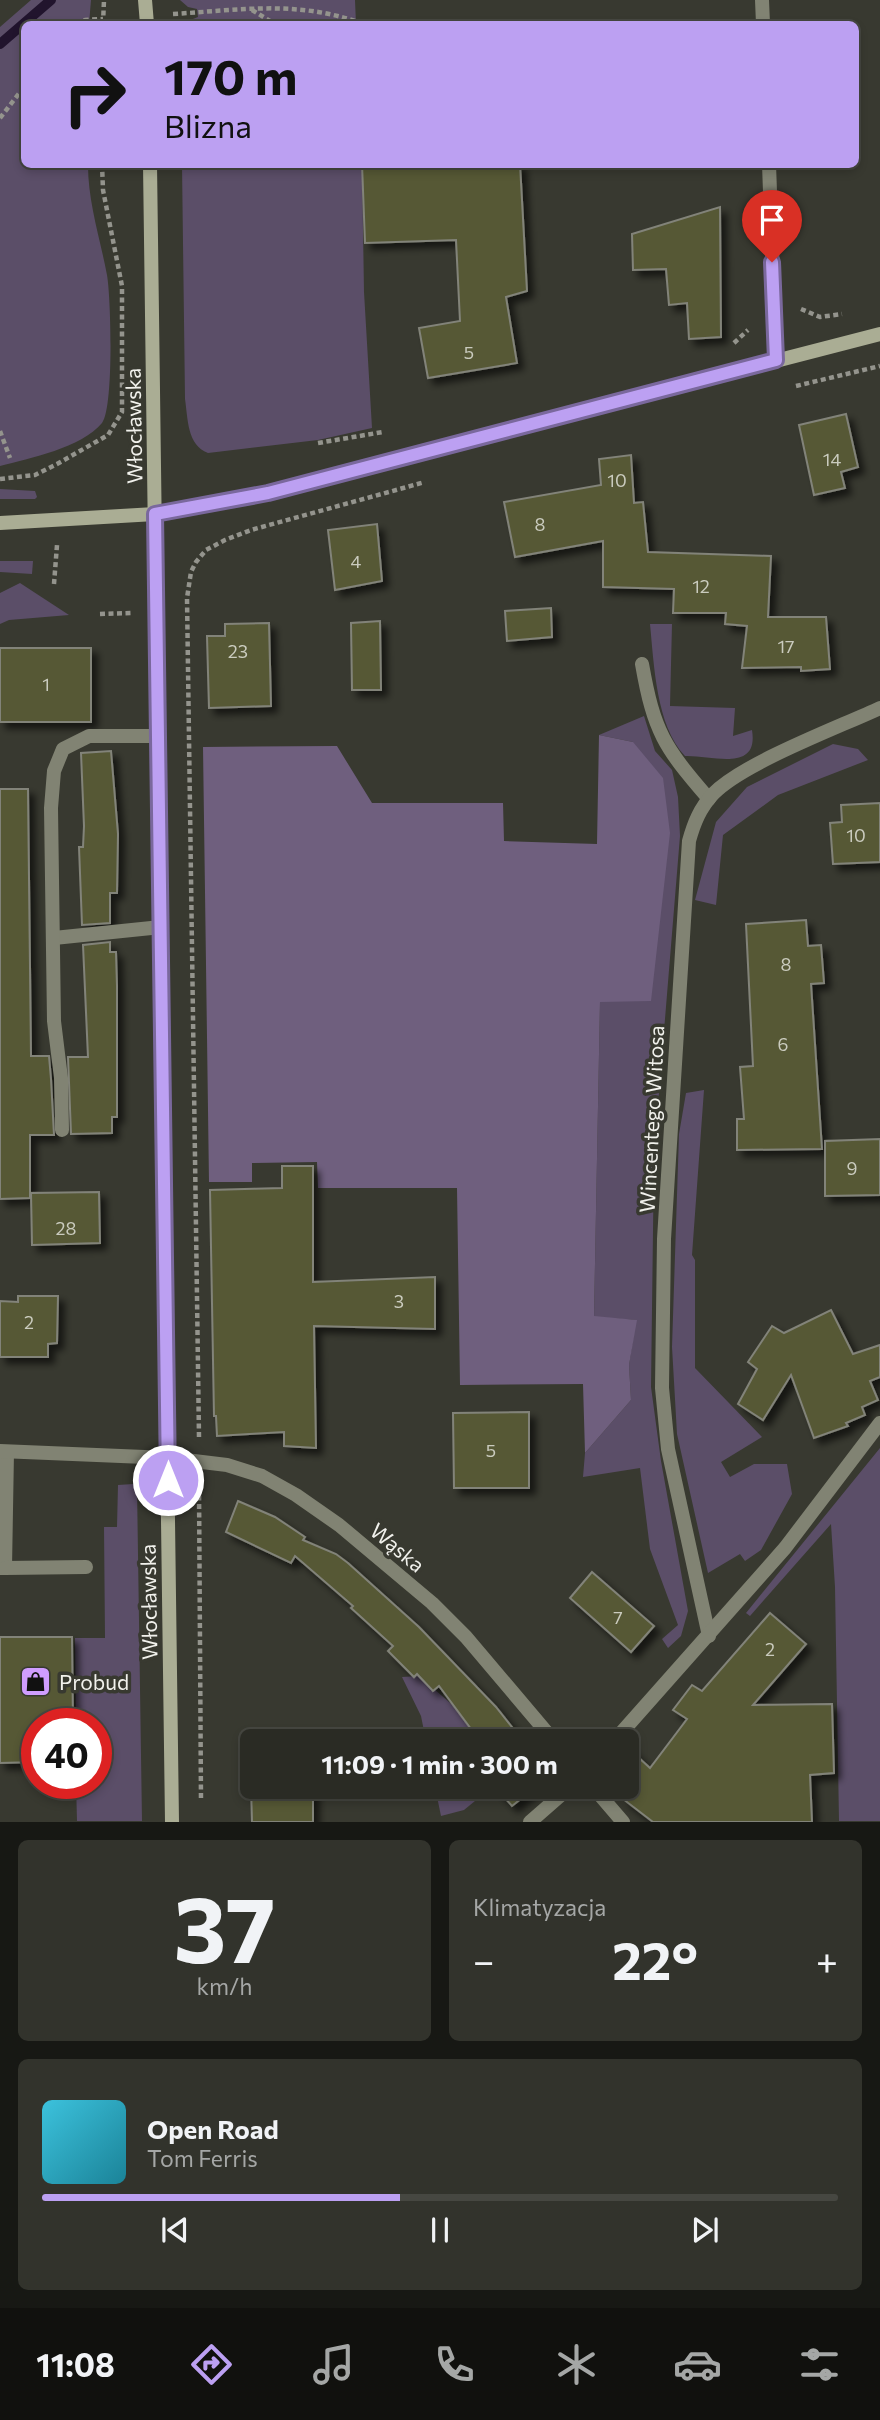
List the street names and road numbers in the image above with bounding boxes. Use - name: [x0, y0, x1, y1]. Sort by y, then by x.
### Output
- street label: Włocławska: [119, 368, 147, 484]
- street label: Wincentego Witosa: [634, 1025, 668, 1213]
- street label: Wąska: [366, 1517, 430, 1577]
- street label: Włocławska: [134, 1544, 162, 1660]

